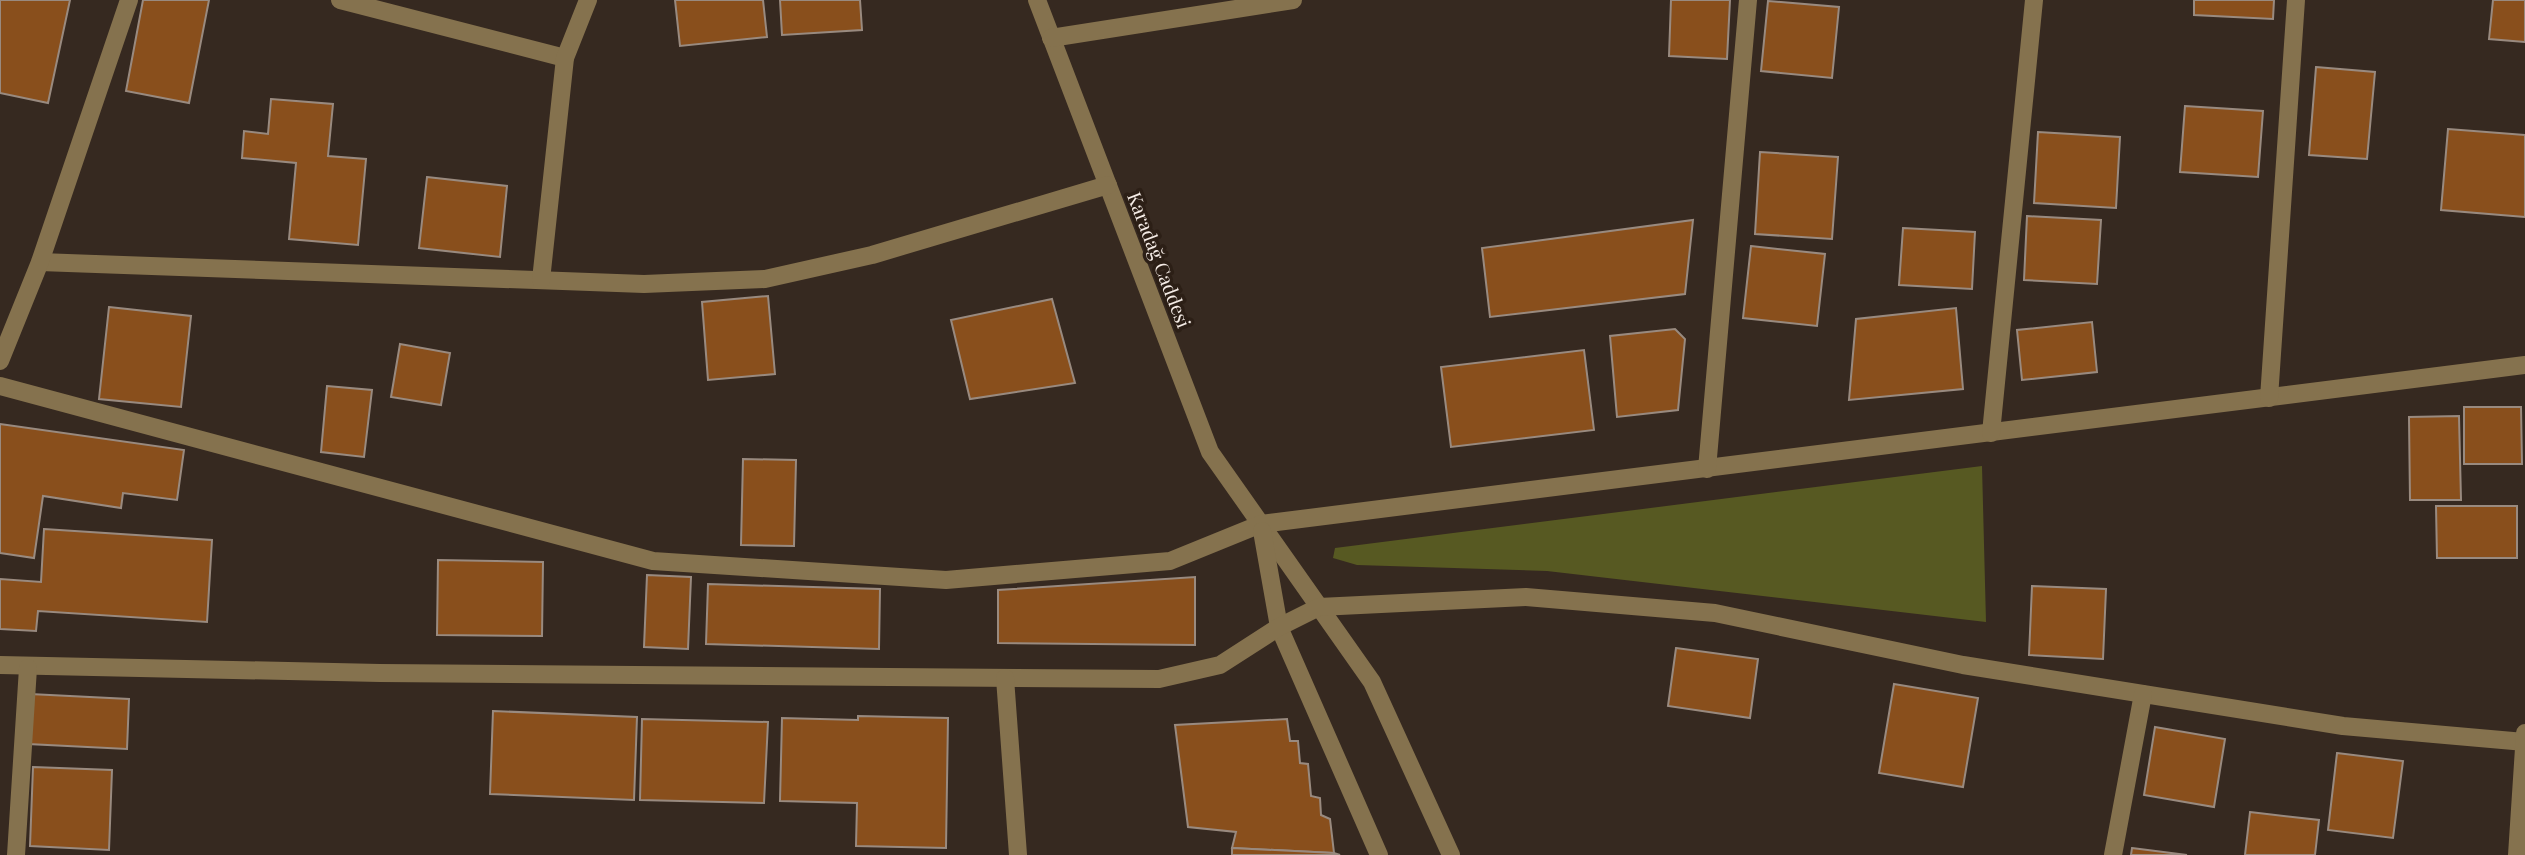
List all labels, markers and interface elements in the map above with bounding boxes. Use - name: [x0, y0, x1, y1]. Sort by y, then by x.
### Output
- street label: Karadağ Caddesi: [1122, 188, 1198, 332]

